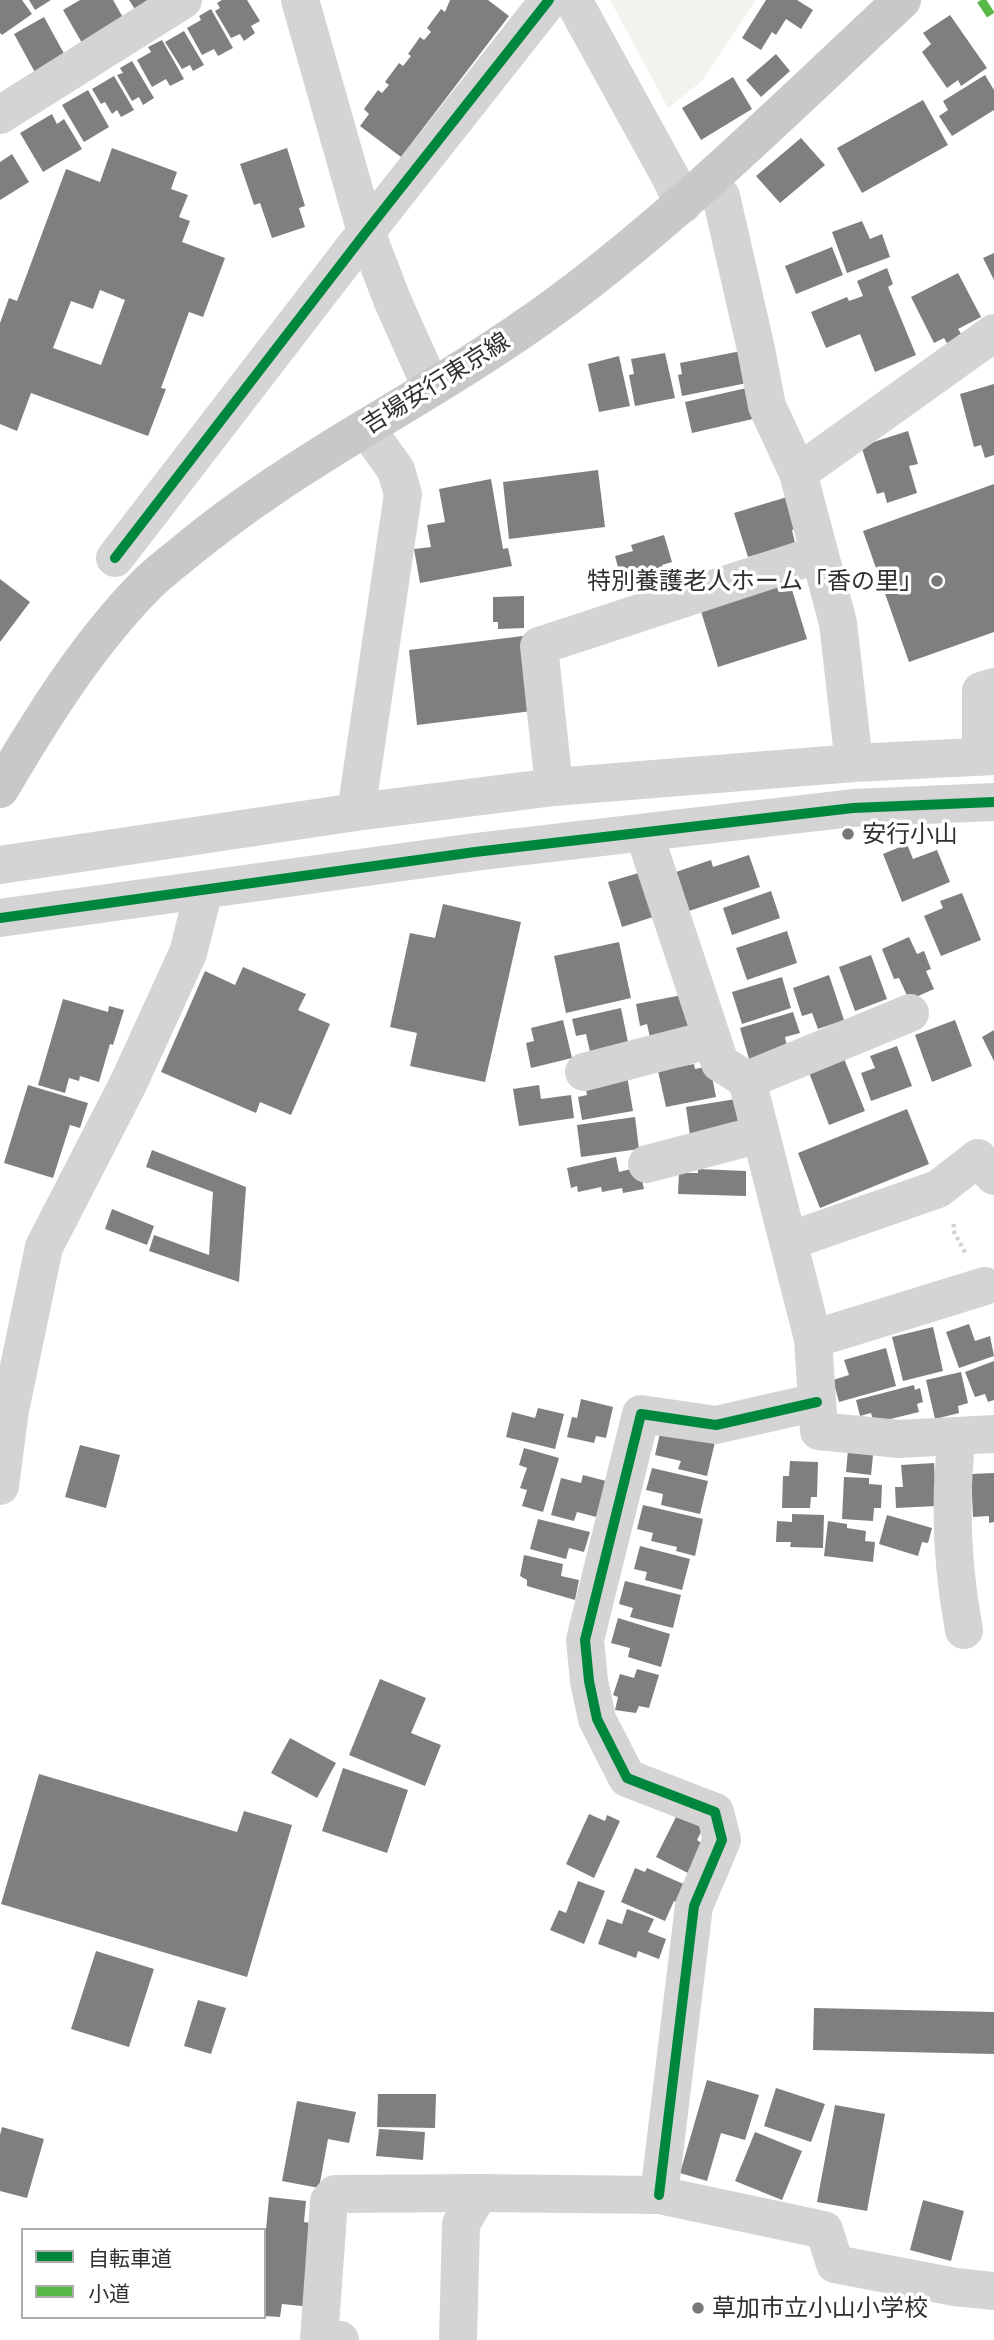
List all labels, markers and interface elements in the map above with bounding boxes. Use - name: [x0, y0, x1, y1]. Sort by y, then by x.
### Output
- street label: 吉場安行東京線: [357, 326, 515, 440]
- place label: 特別養護老人ホーム「香の里」: [587, 567, 923, 595]
- marker: 特別養護老人ホーム「香の里」: [929, 573, 945, 589]
- place label: 安行小山: [862, 820, 958, 848]
- marker: 安行小山: [840, 826, 856, 842]
- legend: [21, 2228, 266, 2319]
- text: 自転車道: [88, 2246, 172, 2270]
- text: 小道: [88, 2281, 130, 2305]
- place label: 草加市立小山小学校: [712, 2294, 928, 2322]
- marker: 草加市立小山小学校: [690, 2300, 706, 2316]

